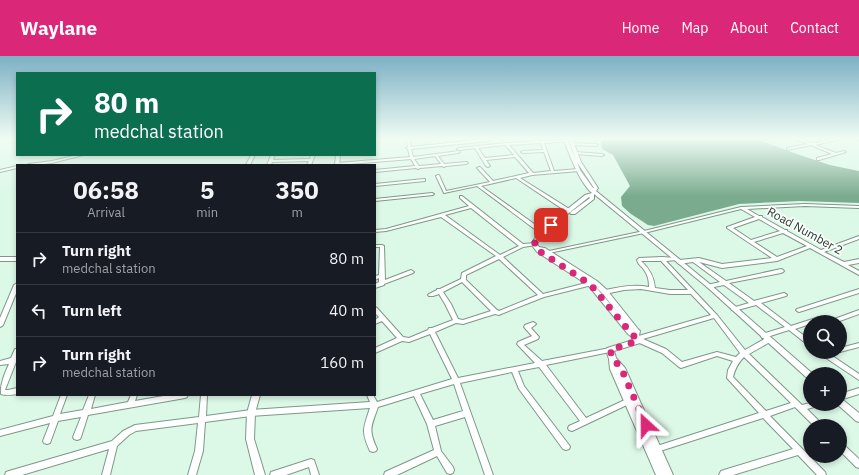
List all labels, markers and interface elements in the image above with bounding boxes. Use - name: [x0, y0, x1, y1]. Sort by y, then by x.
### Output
- text: Waylane: [20, 16, 97, 40]
- text: Home: [622, 19, 659, 37]
- text: Map: [681, 19, 708, 37]
- text: About: [730, 19, 768, 37]
- text: Contact: [790, 19, 839, 37]
- text: 80 m: [94, 84, 159, 121]
- icon: right: [28, 88, 80, 140]
- text: medchal station: [94, 120, 224, 143]
- text: 06:58: [73, 174, 139, 206]
- text: 5: [200, 174, 214, 206]
- text: 350: [275, 174, 319, 206]
- text: Arrival: [87, 204, 125, 221]
- text: min: [196, 204, 218, 221]
- text: m: [291, 204, 303, 221]
- street label: Road Number 2: [765, 204, 846, 258]
- pin: [534, 208, 568, 242]
- icon: arrive: [540, 214, 562, 236]
- text: Turn right: [62, 241, 131, 260]
- icon: right: [28, 248, 50, 270]
- text: 80 m: [329, 249, 364, 268]
- text: medchal station: [62, 260, 156, 277]
- icon: left: [28, 300, 50, 322]
- text: Turn left: [62, 301, 122, 320]
- text: 40 m: [329, 301, 364, 320]
- map controls: [803, 315, 847, 463]
- button: search: [803, 315, 847, 359]
- text: Turn right: [62, 345, 131, 364]
- icon: right: [28, 352, 50, 374]
- text: 160 m: [320, 353, 364, 372]
- text: medchal station: [62, 364, 156, 381]
- button: +: [803, 367, 847, 411]
- position arrow: [625, 404, 667, 446]
- button: −: [803, 419, 847, 463]

